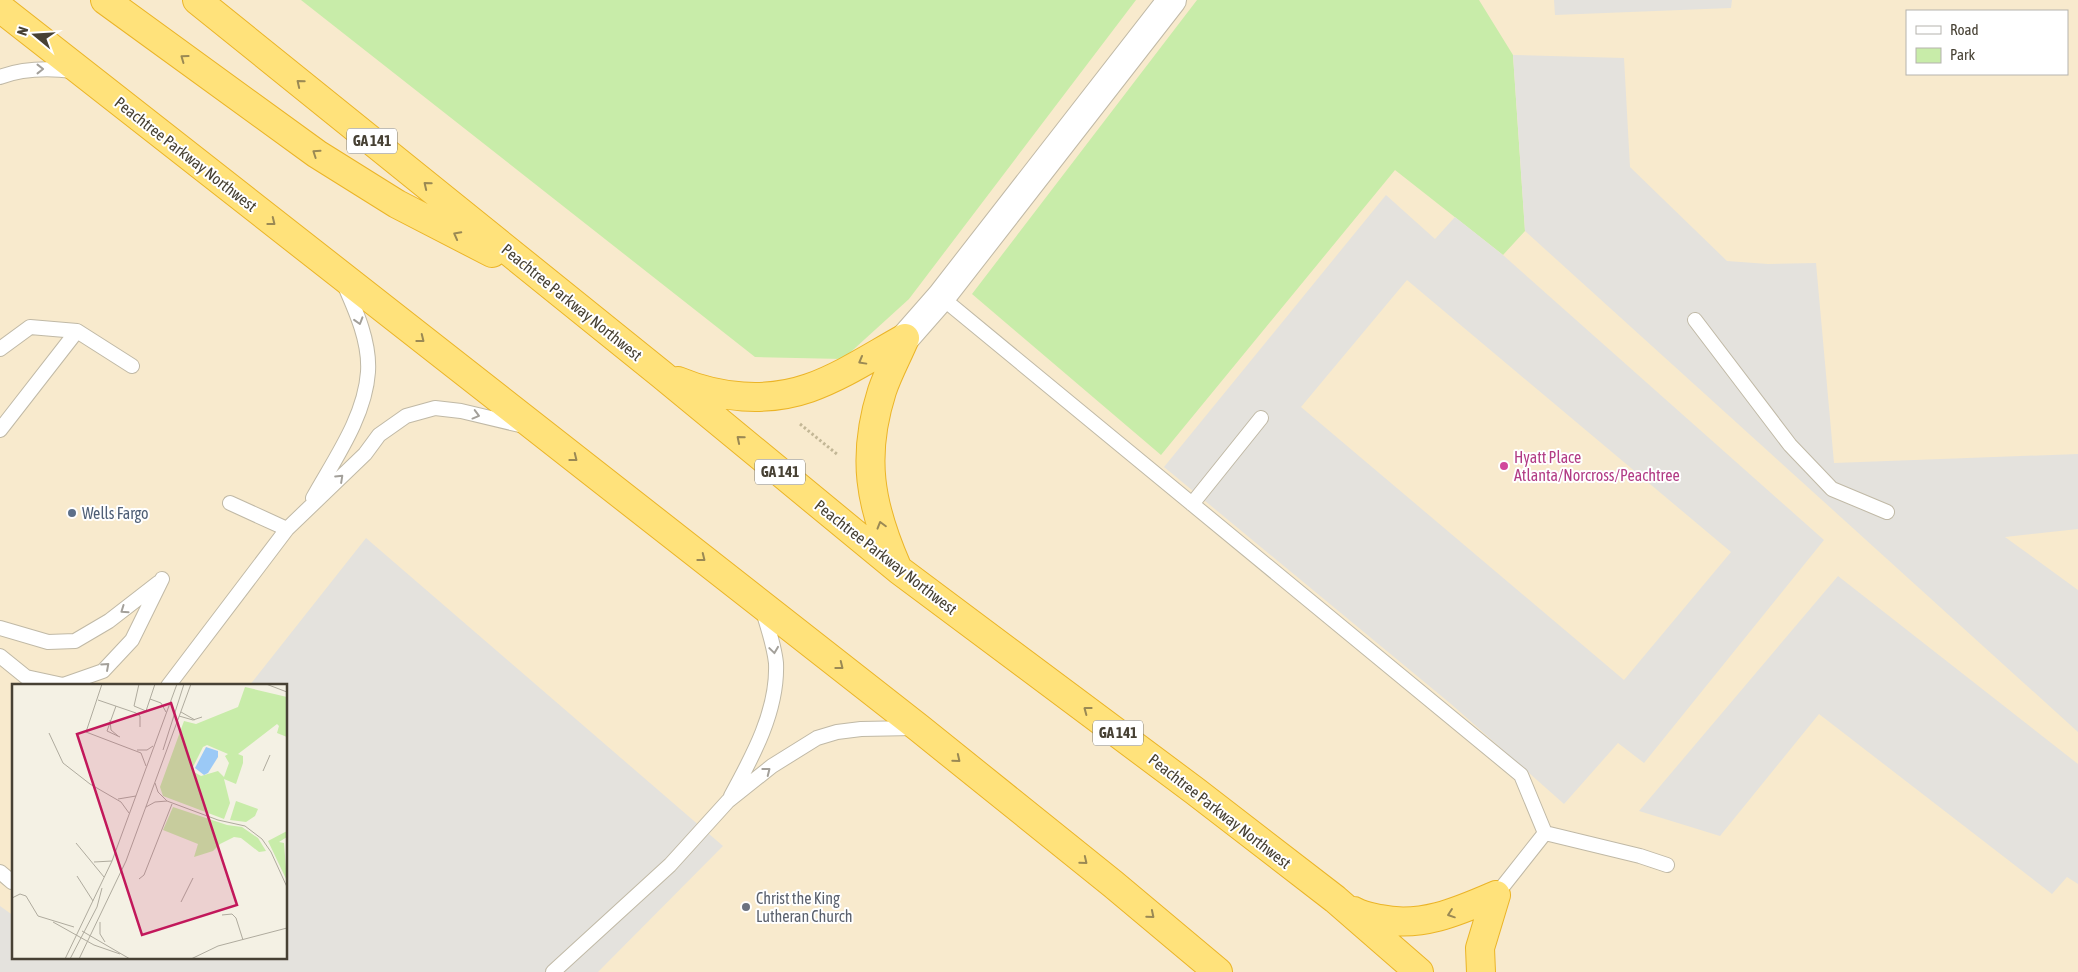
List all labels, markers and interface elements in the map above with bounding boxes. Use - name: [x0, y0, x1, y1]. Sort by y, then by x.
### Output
- north arrow: [10, 10, 60, 60]
- legend: [1906, 10, 2068, 75]
- text: Road: [1950, 21, 1979, 38]
- text: N: [14, 25, 32, 37]
- text: Park: [1950, 46, 1975, 63]
- one-way arrow: [181, 55, 190, 64]
- one-way arrow: [36, 64, 44, 74]
- one-way arrow: [297, 81, 306, 89]
- street label: Peachtree Parkway Northwest: [111, 93, 261, 216]
- road number: GA 141: [347, 128, 397, 154]
- one-way arrow: [312, 150, 322, 159]
- one-way arrow: [423, 181, 432, 190]
- one-way arrow: [267, 216, 276, 225]
- one-way arrow: [453, 231, 462, 241]
- street label: Peachtree Parkway Northwest: [498, 240, 646, 365]
- one-way arrow: [353, 317, 363, 325]
- one-way arrow: [415, 333, 424, 341]
- one-way arrow: [859, 355, 868, 365]
- one-way arrow: [471, 410, 479, 420]
- one-way arrow: [736, 436, 745, 445]
- place label: Hyatt Place Atlanta/Norcross/Peachtree: [1514, 448, 1680, 484]
- one-way arrow: [568, 453, 577, 462]
- road number: GA 141: [755, 460, 805, 484]
- marker: Hyatt Place Atlanta/Norcross/Peachtree: [1498, 460, 1510, 472]
- one-way arrow: [335, 475, 344, 484]
- street label: Peachtree Parkway Northwest: [811, 496, 961, 619]
- place label: Wells Fargo: [82, 504, 149, 523]
- marker: Wells Fargo: [66, 507, 78, 519]
- one-way arrow: [876, 522, 886, 530]
- one-way arrow: [696, 552, 706, 561]
- one-way arrow: [120, 604, 130, 613]
- one-way arrow: [768, 646, 778, 655]
- one-way arrow: [834, 660, 844, 669]
- one-way arrow: [101, 663, 110, 672]
- inset map: [12, 684, 288, 960]
- one-way arrow: [1084, 708, 1093, 716]
- road number: GA 141: [1093, 720, 1143, 746]
- street label: Peachtree Parkway Northwest: [1145, 750, 1295, 873]
- one-way arrow: [951, 753, 960, 761]
- one-way arrow: [761, 767, 770, 776]
- one-way arrow: [1078, 855, 1087, 863]
- place label: Christ the King Lutheran Church: [756, 889, 852, 925]
- marker: Christ the King Lutheran Church: [740, 901, 752, 913]
- one-way arrow: [1447, 908, 1456, 918]
- one-way arrow: [1145, 910, 1154, 919]

